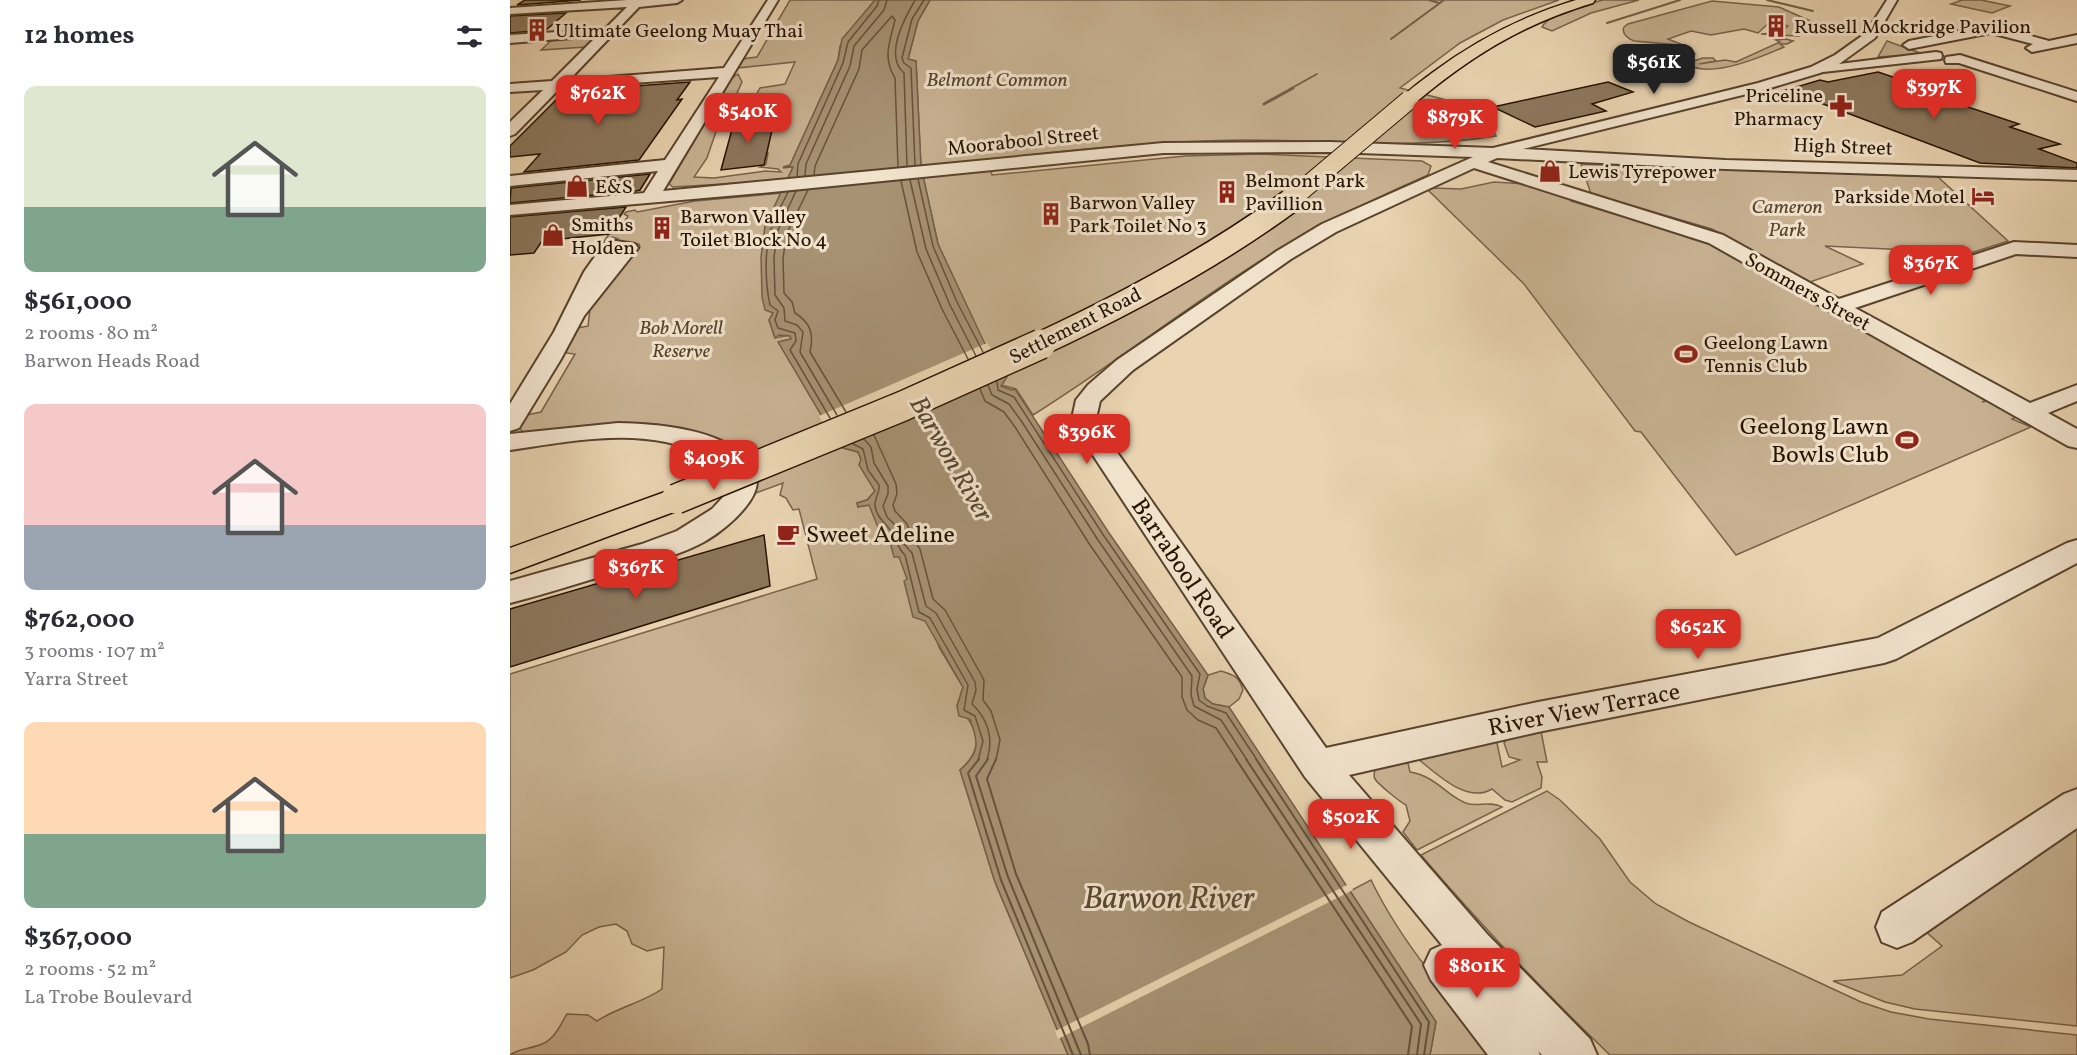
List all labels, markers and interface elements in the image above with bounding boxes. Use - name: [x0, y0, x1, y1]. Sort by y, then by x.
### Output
- building icon: Russell Mockridge Pavilion: [1763, 13, 1789, 39]
- place label: Russell Mockridge Pavilion: [1794, 14, 2031, 42]
- building icon: Ultimate Geelong Muay Thai: [524, 17, 550, 43]
- text: 12 homes: [24, 18, 135, 54]
- place label: Ultimate Geelong Muay Thai: [555, 18, 803, 46]
- icon: filters: [453, 20, 486, 53]
- pin: $561K: [1612, 44, 1696, 95]
- text: $561K: [1627, 49, 1681, 77]
- park label: Belmont Common: [926, 67, 1068, 95]
- pin: $397K: [1892, 69, 1976, 120]
- text: $397K: [1906, 74, 1962, 102]
- pin: $762K: [556, 75, 640, 126]
- text: $762K: [570, 80, 626, 108]
- place label: Priceline Pharmacy: [1734, 83, 1823, 134]
- pin: $540K: [706, 93, 790, 144]
- pharmacy icon: Priceline Pharmacy: [1828, 93, 1854, 119]
- text: $540K: [718, 98, 778, 126]
- pin: $879K: [1413, 99, 1497, 150]
- text: $879K: [1427, 104, 1483, 132]
- street label: Moorabool Street: [946, 120, 1100, 164]
- icon: home: [201, 125, 309, 233]
- street label: High Street: [1793, 132, 1893, 164]
- shop icon: Lewis Tyrepower: [1537, 158, 1563, 184]
- place label: Lewis Tyrepower: [1568, 159, 1716, 187]
- place label: Belmont Park Pavillion: [1245, 168, 1365, 219]
- shop icon: E&S: [564, 173, 590, 199]
- place label: E&S: [595, 174, 633, 202]
- building icon: Belmont Park Pavillion: [1214, 179, 1240, 205]
- hotel icon: Parkside Motel: [1970, 183, 1996, 209]
- place label: Parkside Motel: [1834, 184, 1965, 212]
- place label: Barwon Valley Park Toilet No 3: [1069, 190, 1206, 241]
- park label: Cameron Park: [1751, 194, 1823, 245]
- building icon: Barwon Valley Park Toilet No 3: [1038, 201, 1064, 227]
- place label: Barwon Valley Toilet Block No 4: [680, 204, 827, 255]
- place label: Smiths Holden: [571, 212, 635, 263]
- building icon: Barwon Valley Toilet Block No 4: [649, 215, 675, 241]
- shop icon: Smiths Holden: [540, 222, 566, 248]
- pin: $367K: [1889, 245, 1973, 296]
- street label: Sommers Street: [1739, 247, 1875, 339]
- text: $367K: [1903, 250, 1959, 278]
- street label: Settlement Road: [1005, 281, 1147, 372]
- text: $561,000: [24, 284, 132, 320]
- park label: Bob Morell Reserve: [639, 315, 723, 366]
- text: 2 rooms · 80 m²: [24, 320, 158, 348]
- place label: Geelong Lawn Tennis Club: [1704, 330, 1828, 381]
- sports icon: Geelong Lawn Tennis Club: [1673, 341, 1699, 367]
- text: Barwon Heads Road: [24, 348, 200, 376]
- water label: Barwon River: [900, 390, 1001, 529]
- place label: Geelong Lawn Bowls Club: [1740, 411, 1889, 473]
- pin: $396K: [1045, 414, 1129, 465]
- text: $396K: [1058, 419, 1116, 447]
- sports icon: Geelong Lawn Bowls Club: [1894, 427, 1920, 453]
- pin: $409K: [672, 440, 756, 491]
- icon: home: [201, 443, 309, 551]
- text: $409K: [684, 445, 744, 473]
- street label: Barrabool Road: [1122, 492, 1241, 646]
- place label: Sweet Adeline: [806, 519, 955, 553]
- cafe icon: Sweet Adeline: [775, 521, 801, 547]
- pin: $367K: [594, 549, 678, 600]
- text: $367K: [608, 554, 664, 582]
- text: $762,000: [24, 602, 135, 638]
- pin: $652K: [1656, 609, 1740, 660]
- text: $652K: [1670, 614, 1726, 642]
- text: 3 rooms · 107 m²: [24, 638, 165, 666]
- text: Yarra Street: [24, 666, 128, 694]
- street label: River View Terrace: [1485, 676, 1683, 746]
- icon: home: [201, 761, 309, 869]
- pin: $502K: [1309, 799, 1393, 850]
- text: $502K: [1322, 804, 1380, 832]
- water label: Barwon River: [1083, 878, 1256, 922]
- text: $367,000: [24, 920, 132, 956]
- pin: $801K: [1435, 948, 1519, 999]
- text: $801K: [1449, 953, 1505, 981]
- text: 2 rooms · 52 m²: [24, 956, 156, 984]
- text: La Trobe Boulevard: [24, 984, 193, 1012]

